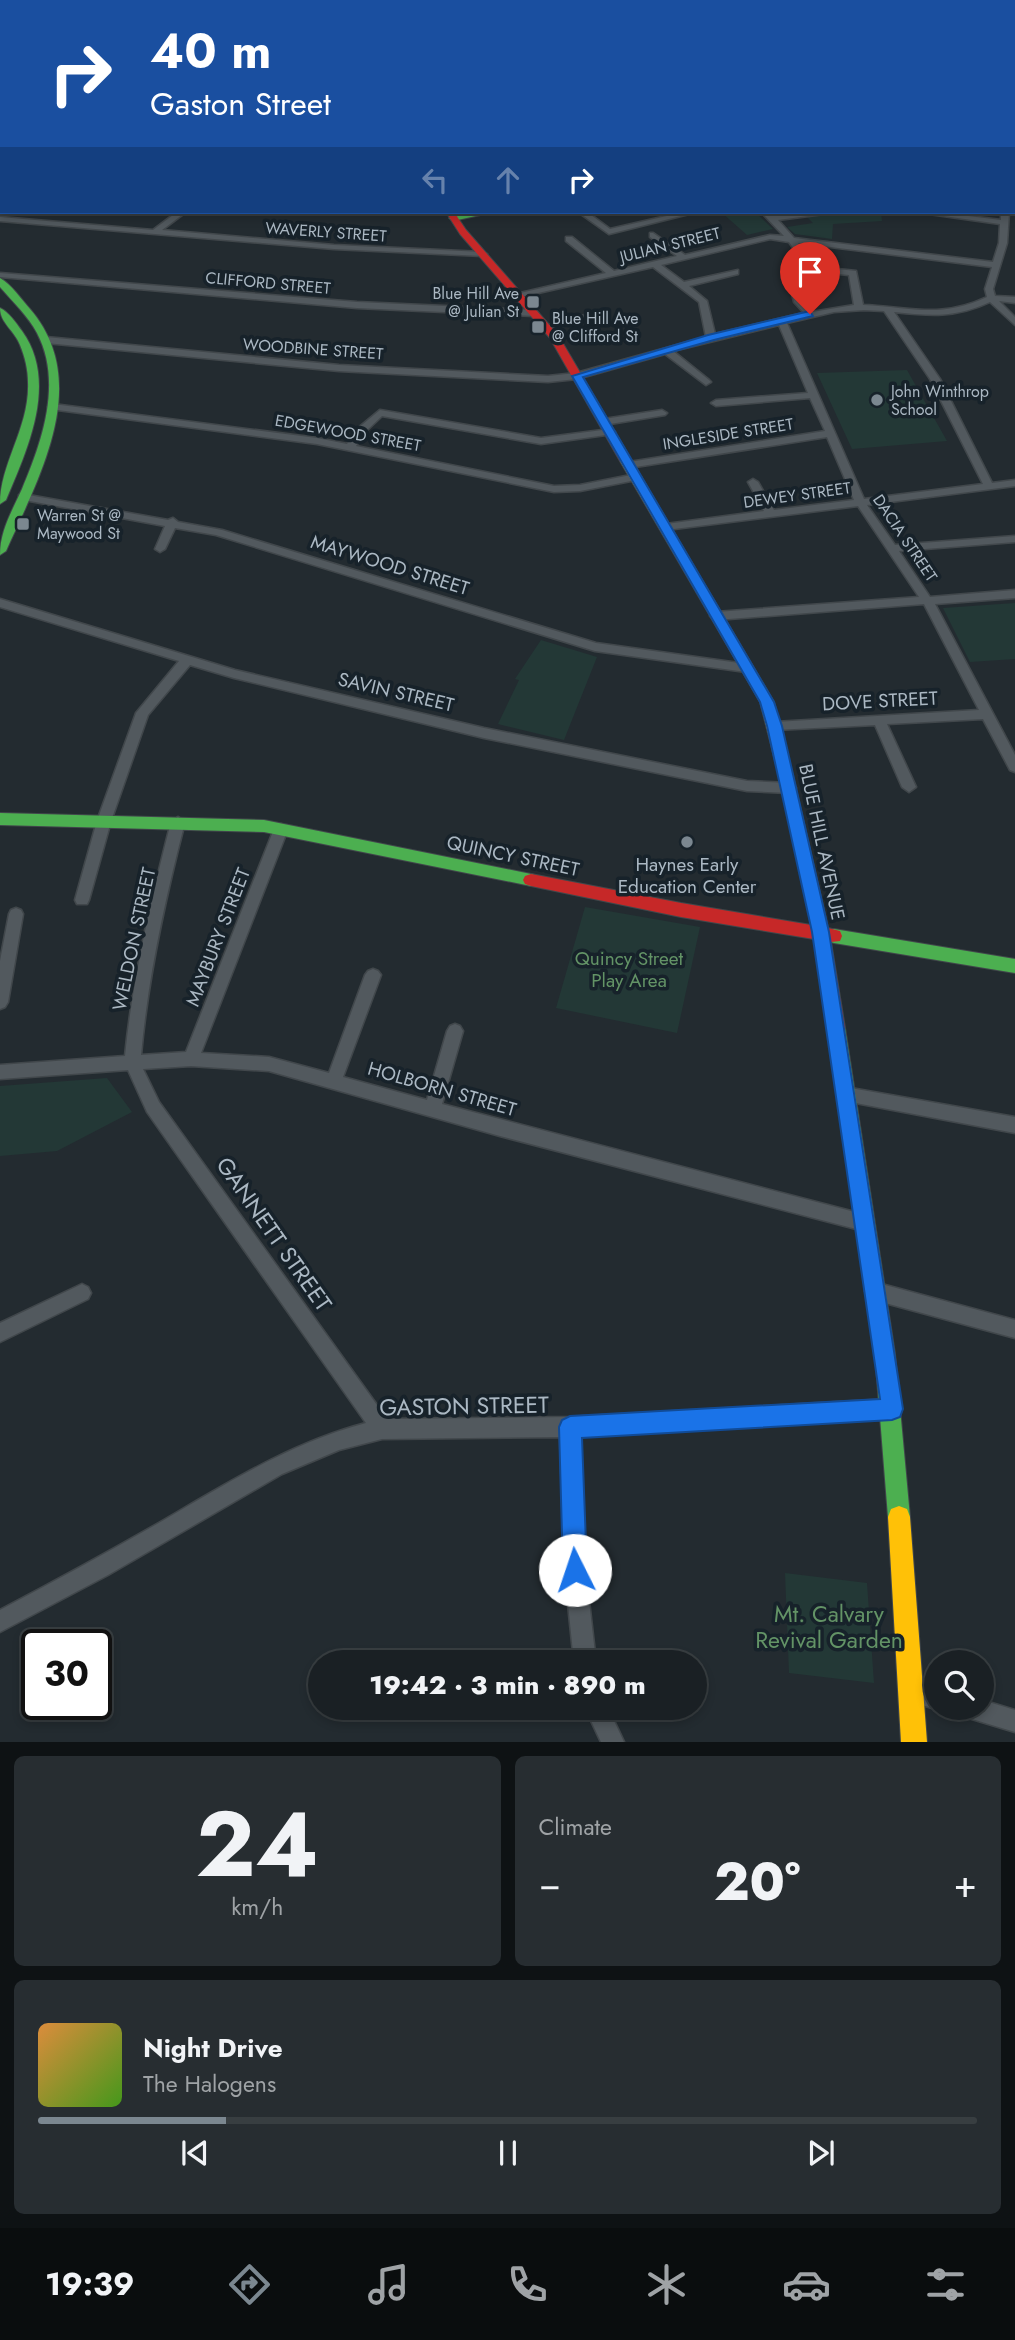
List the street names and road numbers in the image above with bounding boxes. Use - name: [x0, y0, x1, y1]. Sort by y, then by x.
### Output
- street label: WAVERLY STREET: [265, 216, 388, 248]
- street label: JULIAN STREET: [615, 221, 723, 269]
- street label: CLIFFORD STREET: [204, 266, 332, 300]
- street label: WOODBINE STREET: [242, 333, 385, 365]
- street label: EDGEWOOD STREET: [273, 409, 423, 457]
- street label: INGLESIDE STREET: [661, 412, 796, 456]
- street label: DEWEY STREET: [742, 476, 853, 514]
- street label: DACIA STREET: [867, 490, 943, 587]
- street label: MAYWOOD STREET: [307, 528, 473, 602]
- street label: SAVIN STREET: [335, 666, 457, 718]
- street label: DOVE STREET: [822, 684, 939, 718]
- street label: BLUE HILL AVENUE: [792, 761, 852, 923]
- street label: QUINCY STREET: [444, 829, 582, 883]
- street label: MAYBURY STREET: [179, 864, 257, 1010]
- street label: WELDON STREET: [106, 865, 162, 1013]
- street label: HOLBORN STREET: [365, 1055, 520, 1123]
- street label: GANNETT STREET: [208, 1150, 340, 1318]
- street label: GASTON STREET: [379, 1388, 549, 1424]

